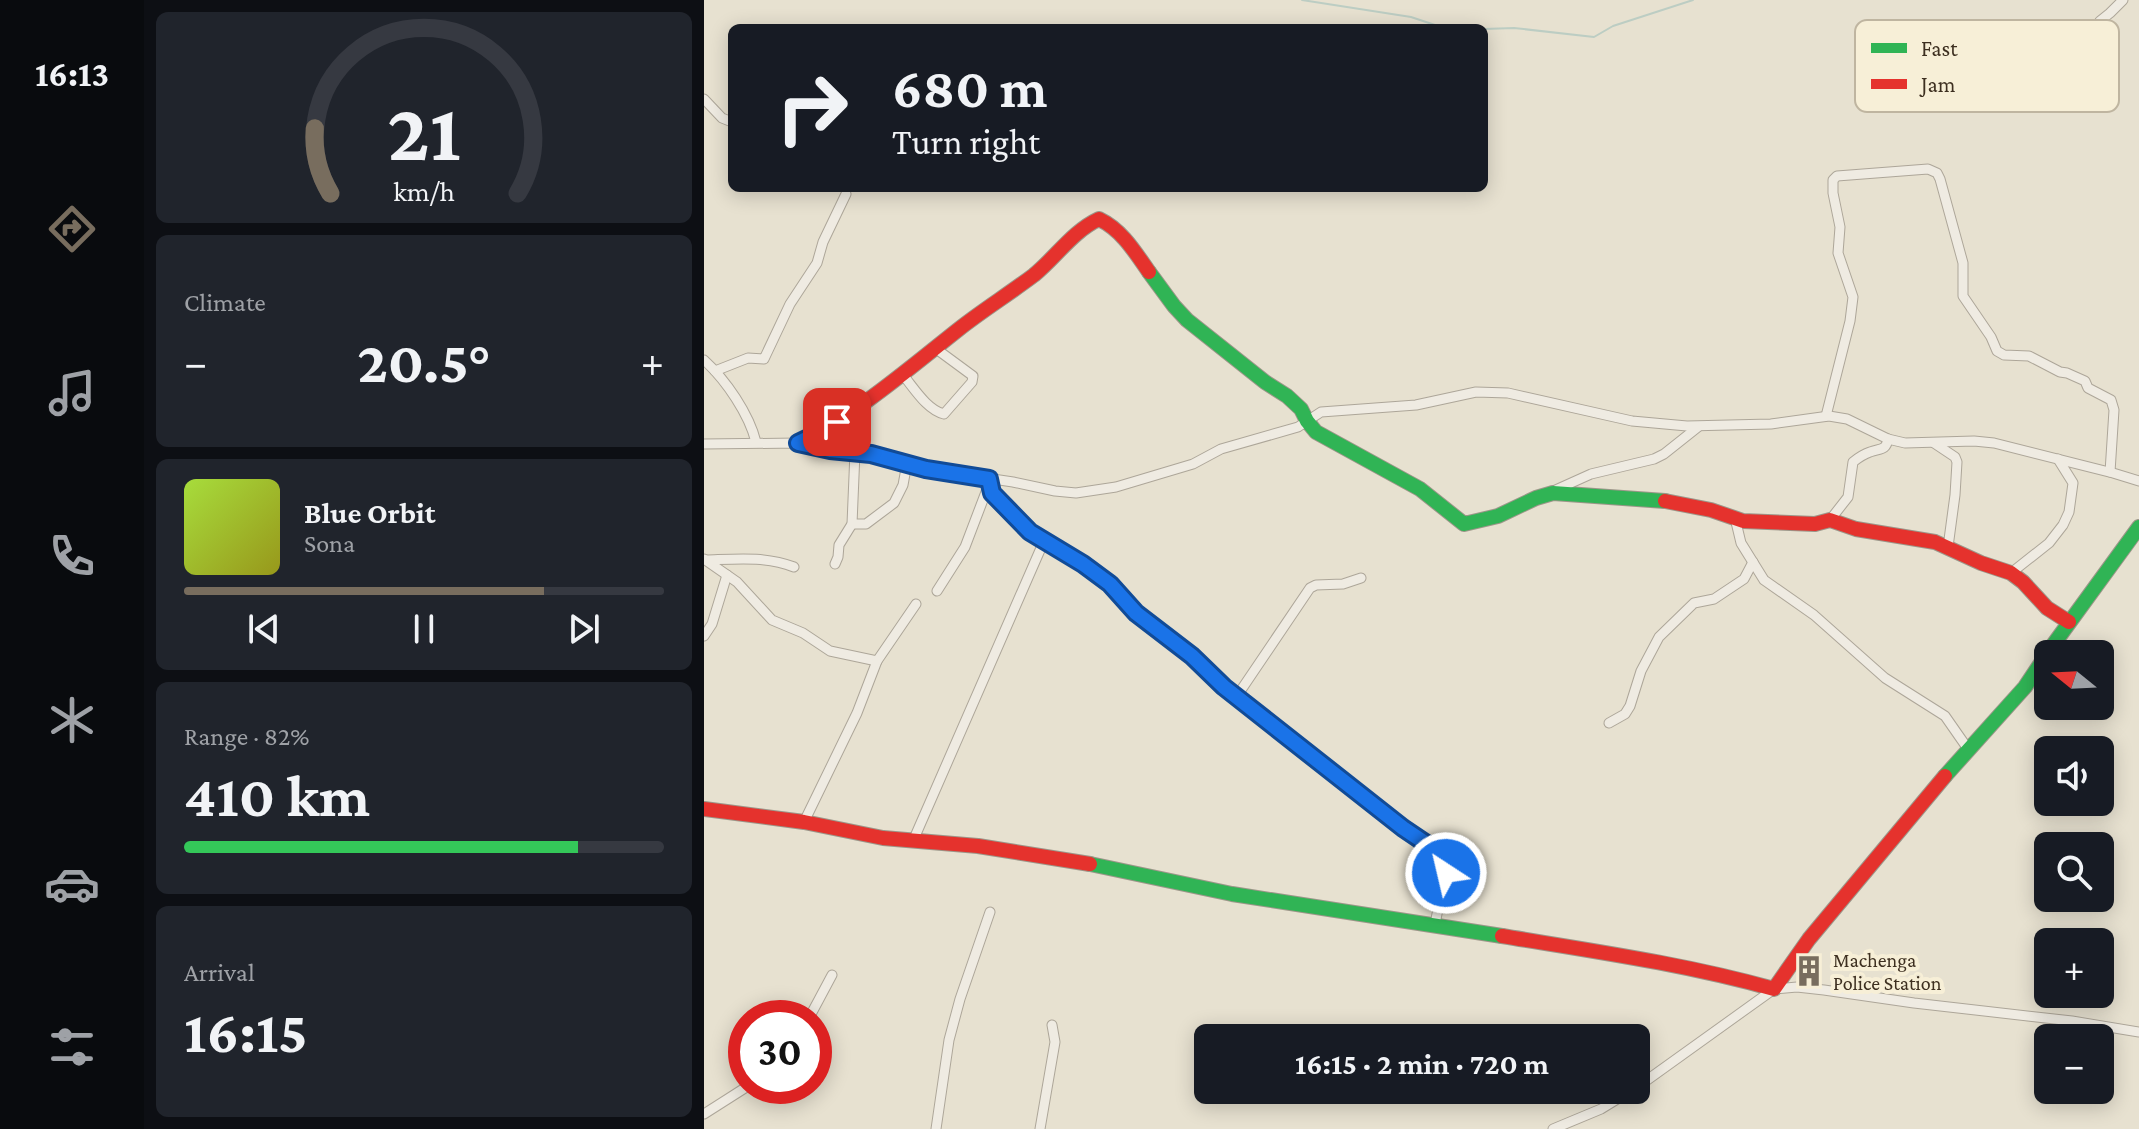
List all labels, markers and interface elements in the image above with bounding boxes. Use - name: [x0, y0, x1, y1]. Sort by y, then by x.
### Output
- legend: [1855, 20, 2119, 112]
- text: Fast: [1921, 36, 1958, 61]
- text: 16:13: [35, 54, 109, 94]
- icon: right: [760, 56, 864, 160]
- text: 680 m: [892, 57, 1047, 119]
- text: Jam: [1919, 72, 1956, 97]
- text: 21: [387, 84, 461, 177]
- text: Turn right: [892, 122, 1040, 162]
- text: km/h: [393, 175, 455, 207]
- icon: directions: [44, 201, 100, 257]
- text: Climate: [184, 288, 266, 317]
- text: 20.5°: [357, 328, 491, 395]
- text: −: [184, 338, 207, 386]
- text: +: [641, 338, 664, 386]
- icon: music: [44, 365, 100, 421]
- pin: [803, 388, 871, 456]
- icon: arrive: [815, 400, 859, 444]
- text: Blue Orbit: [304, 496, 435, 529]
- icon: phone: [44, 528, 100, 584]
- text: Sona: [304, 529, 355, 558]
- icon: previous: [242, 607, 286, 651]
- icon: pause: [402, 607, 446, 651]
- icon: next: [562, 607, 606, 651]
- north arrow: [2034, 640, 2114, 720]
- map controls: [2034, 640, 2114, 1104]
- icon: climate: [44, 692, 100, 748]
- text: Range · 82%: [184, 722, 310, 751]
- button: sound: [2034, 736, 2114, 816]
- text: 410 km: [184, 762, 370, 829]
- position arrow: [1404, 831, 1488, 915]
- button: search: [2034, 832, 2114, 912]
- icon: car: [44, 856, 100, 912]
- button: +: [2034, 928, 2114, 1008]
- place label: Machenga Police Station: [1833, 949, 1942, 994]
- building icon: Machenga Police Station: [1792, 954, 1826, 988]
- text: Arrival: [184, 958, 255, 987]
- text: 16:15: [184, 998, 308, 1065]
- speed limit sign: 30: [728, 1000, 832, 1104]
- icon: filters: [44, 1019, 100, 1075]
- button: −: [2034, 1024, 2114, 1104]
- text: 16:15 · 2 min · 720 m: [1295, 1047, 1549, 1080]

